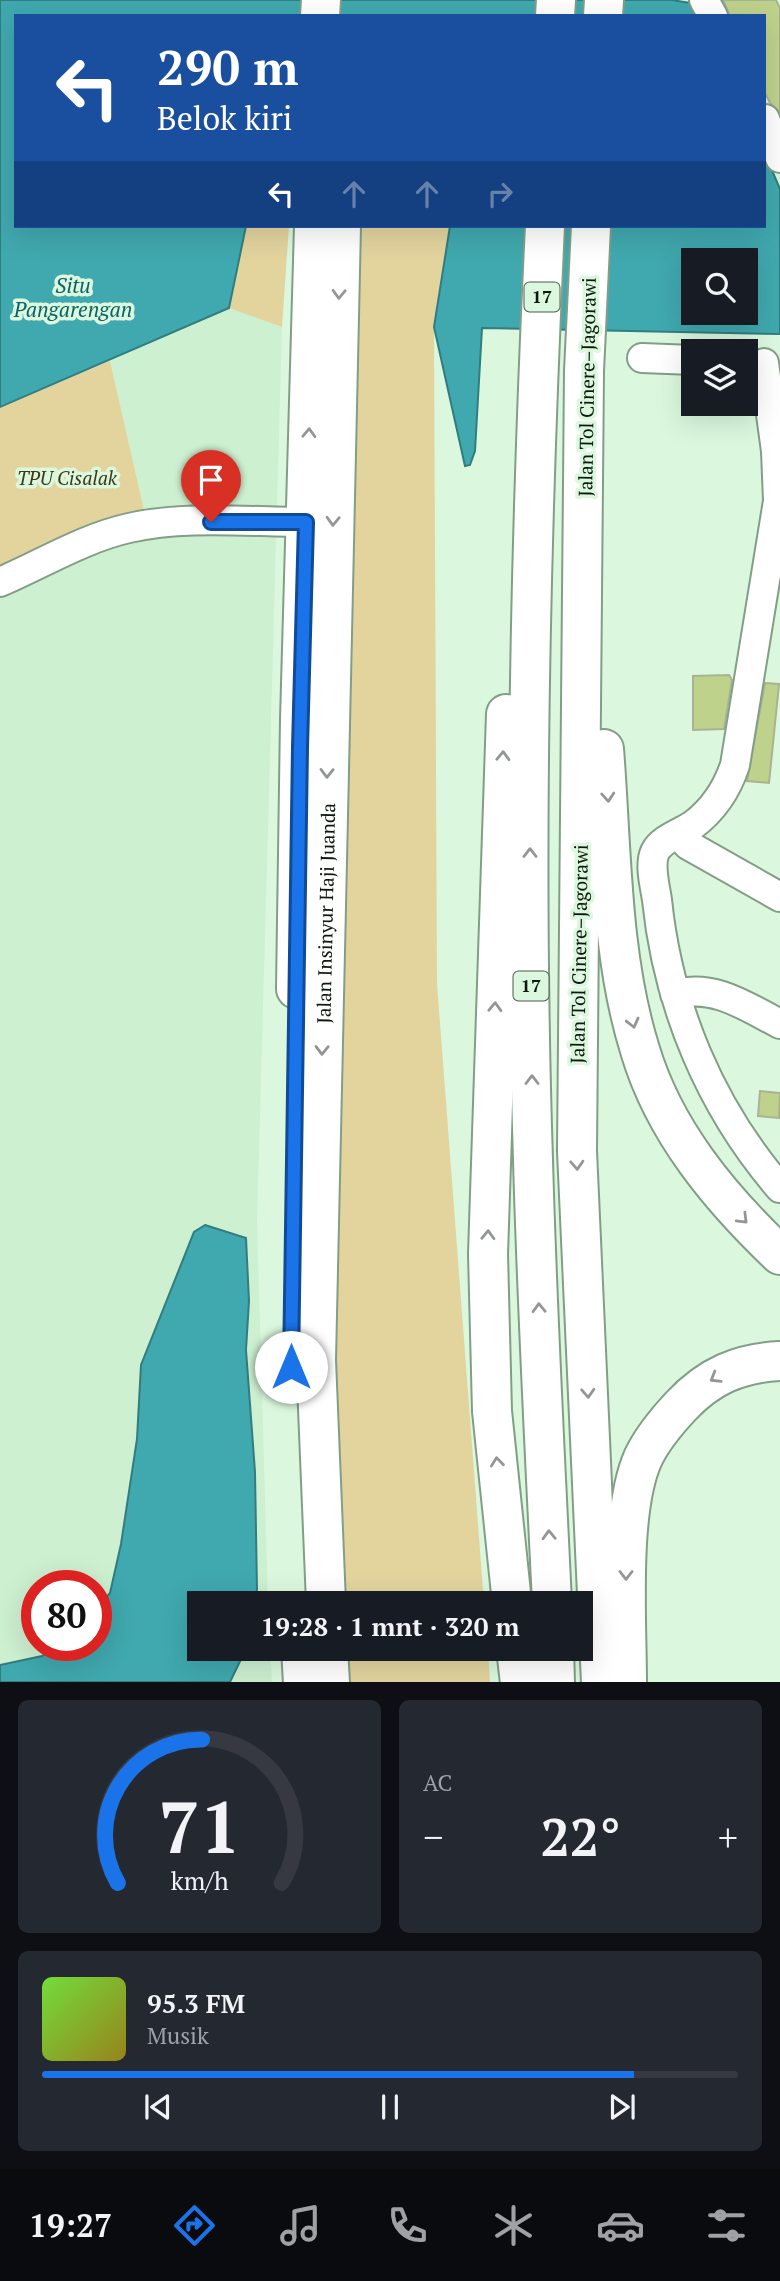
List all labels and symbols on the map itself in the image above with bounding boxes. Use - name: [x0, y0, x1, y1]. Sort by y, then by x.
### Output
- water label: Situ Pangarengan: [13, 271, 132, 323]
- street label: Jalan Tol Cinere–Jagorawi: [572, 277, 601, 497]
- road number: 17: [524, 282, 560, 312]
- one-way arrow: [332, 289, 347, 300]
- one-way arrow: [301, 427, 316, 438]
- pin: [181, 450, 241, 522]
- park label: TPU Cisalak: [17, 465, 118, 490]
- one-way arrow: [326, 516, 341, 527]
- one-way arrow: [495, 750, 510, 761]
- one-way arrow: [319, 769, 335, 779]
- one-way arrow: [600, 792, 615, 803]
- street label: Jalan Insinyur Haji Juanda: [310, 802, 340, 1024]
- street label: Jalan Tol Cinere–Jagorawi: [564, 844, 593, 1064]
- one-way arrow: [522, 847, 538, 857]
- road number: 17: [514, 972, 548, 1001]
- one-way arrow: [488, 1002, 503, 1013]
- one-way arrow: [625, 1017, 639, 1029]
- one-way arrow: [314, 1045, 330, 1056]
- one-way arrow: [524, 1074, 540, 1085]
- one-way arrow: [570, 1160, 585, 1171]
- one-way arrow: [734, 1211, 747, 1224]
- one-way arrow: [481, 1229, 496, 1240]
- one-way arrow: [531, 1302, 546, 1313]
- position arrow: [254, 1330, 328, 1404]
- one-way arrow: [710, 1369, 723, 1382]
- one-way arrow: [580, 1387, 595, 1398]
- one-way arrow: [490, 1456, 505, 1467]
- one-way arrow: [541, 1529, 556, 1540]
- one-way arrow: [619, 1569, 634, 1580]
- speed limit sign: 80: [21, 1570, 112, 1661]

